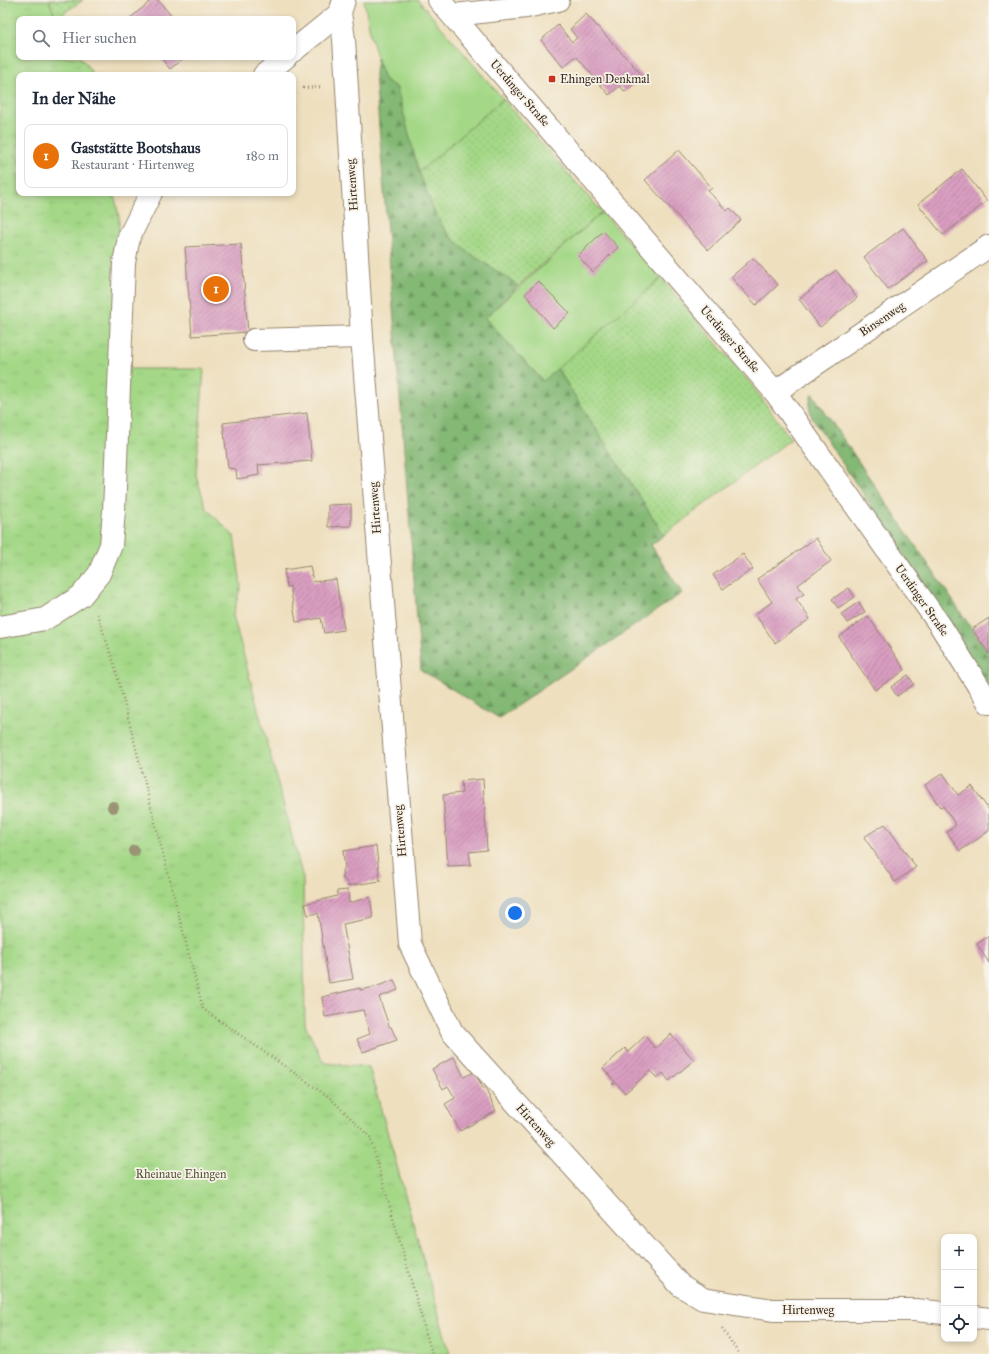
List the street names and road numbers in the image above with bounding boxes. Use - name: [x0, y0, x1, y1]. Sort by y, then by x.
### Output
- street label: Uerdinger Straße: [486, 57, 553, 130]
- street label: Hirtenweg: [343, 158, 362, 212]
- street label: Binsenweg: [857, 298, 908, 340]
- street label: Uerdinger Straße: [696, 303, 763, 376]
- street label: Hirtenweg: [366, 481, 385, 535]
- street label: Uerdinger Straße: [891, 562, 952, 639]
- street label: Hirtenweg: [391, 804, 410, 858]
- street label: Hirtenweg: [513, 1101, 559, 1150]
- street label: Hirtenweg: [782, 1303, 834, 1318]

